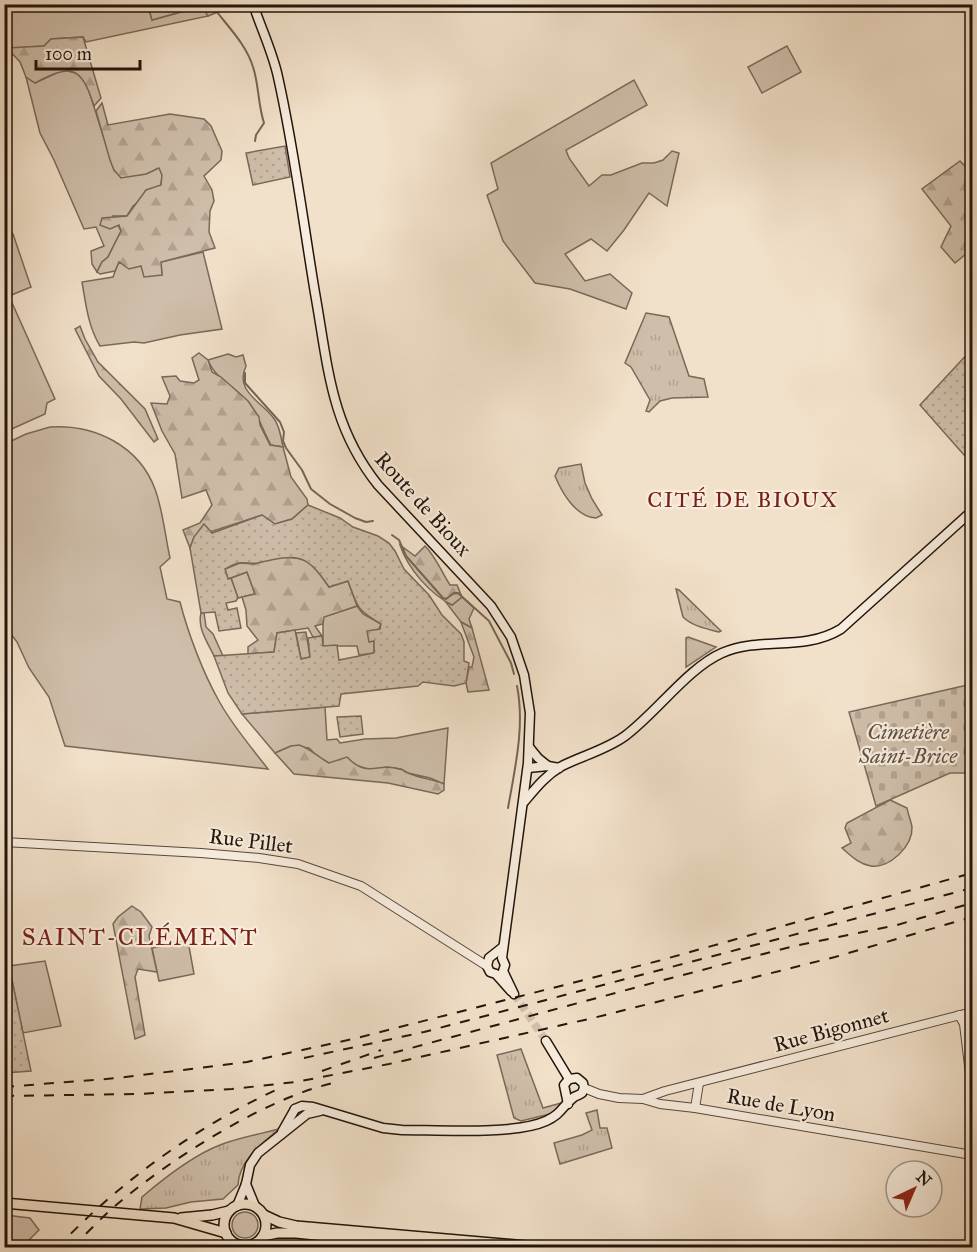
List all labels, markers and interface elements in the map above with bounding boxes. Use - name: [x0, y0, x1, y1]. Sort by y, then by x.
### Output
- scale bar: [36, 33, 140, 71]
- text: 100 m: [45, 43, 92, 65]
- street label: Route de Bioux: [369, 446, 477, 562]
- district label: CITÉ DE BIOUX: [647, 486, 839, 513]
- park label: Cimetière Saint-Brice: [858, 719, 958, 769]
- street label: Rue Pillet: [208, 823, 295, 859]
- district label: SAINT-CLÉMENT: [22, 922, 258, 952]
- street label: Rue Bigonnet: [771, 1002, 892, 1058]
- street label: Rue de Lyon: [725, 1083, 837, 1127]
- north arrow: [884, 1159, 944, 1219]
- text: N: [913, 1167, 936, 1190]

